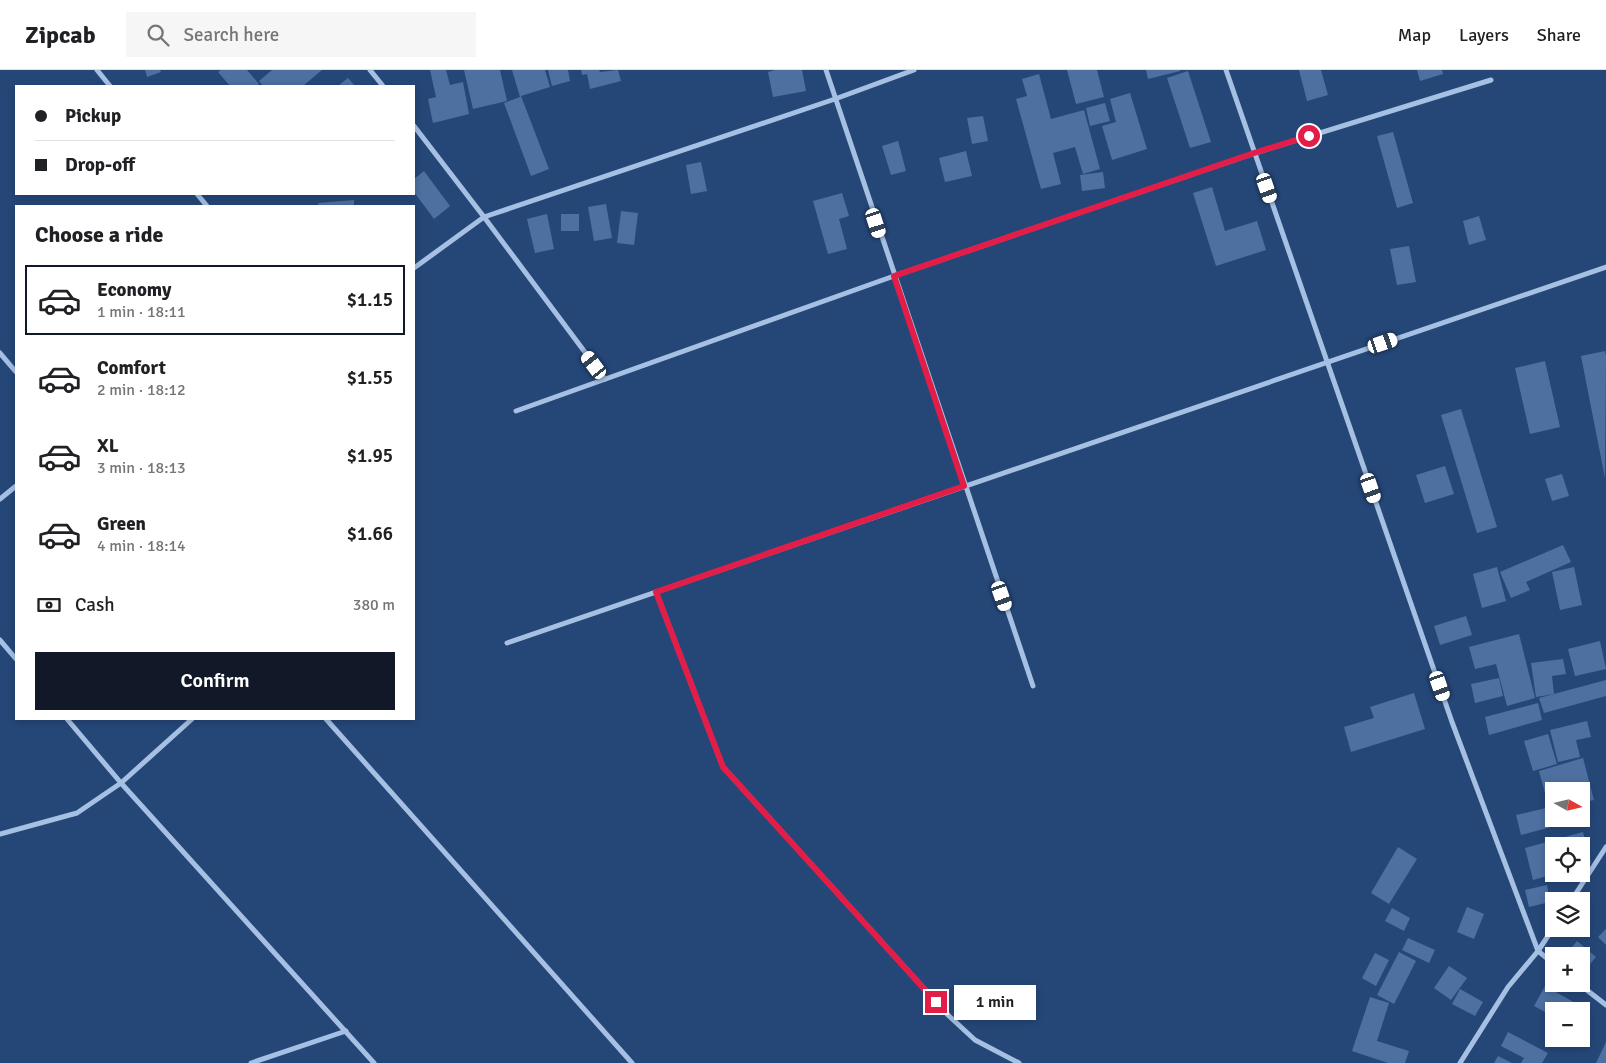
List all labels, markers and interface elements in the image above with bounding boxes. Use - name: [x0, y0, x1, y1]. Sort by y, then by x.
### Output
- search box: [126, 12, 476, 57]
- text: Zipcab: [25, 20, 96, 50]
- icon: search: [144, 21, 172, 49]
- text: Search here: [184, 23, 279, 47]
- text: Map: [1398, 24, 1431, 46]
- text: Layers: [1459, 24, 1509, 46]
- text: Share: [1537, 24, 1581, 46]
- text: Pickup: [65, 104, 121, 128]
- route start: [1298, 125, 1320, 147]
- text: Drop-off: [65, 153, 135, 177]
- car: [1255, 171, 1278, 205]
- car: [864, 206, 887, 240]
- text: Choose a ride: [35, 221, 163, 248]
- icon: car: [37, 278, 82, 323]
- text: Economy: [97, 278, 171, 302]
- text: $1.15: [347, 288, 393, 312]
- text: 1 min · 18:11: [97, 302, 186, 322]
- car: [1366, 331, 1399, 355]
- car: [578, 349, 609, 381]
- icon: car: [37, 356, 82, 401]
- text: Comfort: [97, 356, 166, 380]
- text: $1.55: [347, 366, 393, 390]
- text: 2 min · 18:12: [97, 380, 186, 400]
- icon: car: [37, 434, 82, 479]
- text: XL: [97, 434, 119, 458]
- text: $1.95: [347, 444, 393, 468]
- text: 3 min · 18:13: [97, 458, 186, 478]
- car: [1359, 471, 1382, 505]
- icon: car: [37, 512, 82, 557]
- text: Green: [97, 512, 146, 536]
- text: $1.66: [347, 522, 393, 546]
- text: 4 min · 18:14: [97, 536, 186, 556]
- car: [990, 579, 1013, 613]
- icon: cash: [35, 591, 63, 619]
- text: Cash: [75, 593, 115, 617]
- text: 380 m: [353, 595, 395, 615]
- button: Confirm: [35, 652, 395, 710]
- car: [1428, 669, 1451, 703]
- north arrow: [1545, 782, 1590, 828]
- map controls: [1545, 782, 1590, 1047]
- button: locate: [1545, 837, 1590, 882]
- button: layers: [1545, 892, 1590, 937]
- button: +: [1545, 947, 1590, 992]
- callout: 1 min: [954, 984, 1036, 1020]
- route end: [925, 991, 947, 1013]
- text: 1 min: [976, 992, 1014, 1012]
- button: −: [1545, 1002, 1590, 1047]

